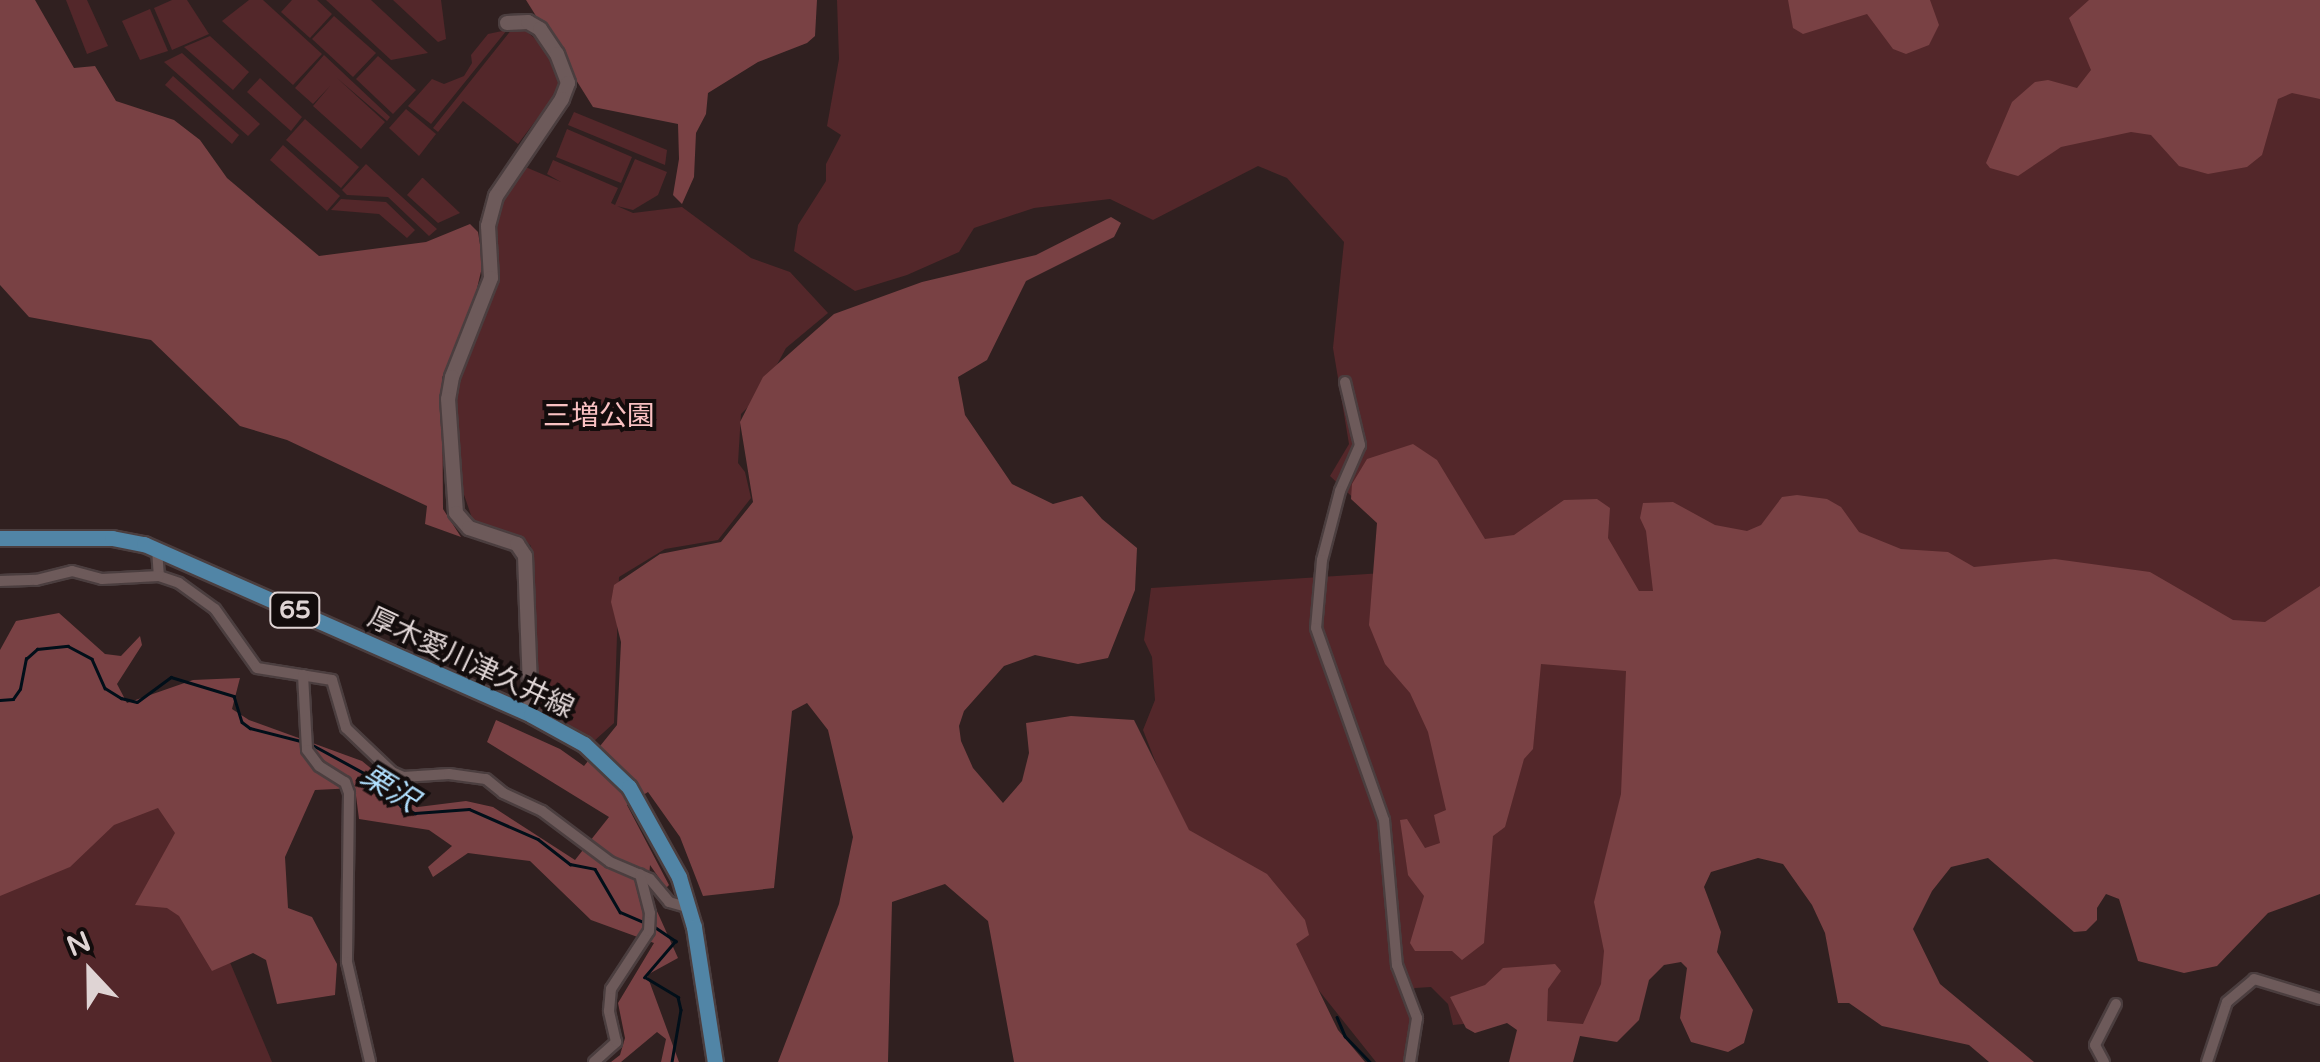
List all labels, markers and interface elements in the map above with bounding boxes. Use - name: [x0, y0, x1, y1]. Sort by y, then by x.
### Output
- park label: 三増公園: [543, 399, 655, 433]
- road number: 65: [268, 590, 322, 630]
- street label: 厚木愛川津久井線: [362, 600, 580, 726]
- water label: 栗沢: [354, 758, 424, 820]
- north arrow: [40, 922, 140, 1022]
- text: N: [62, 924, 96, 964]

